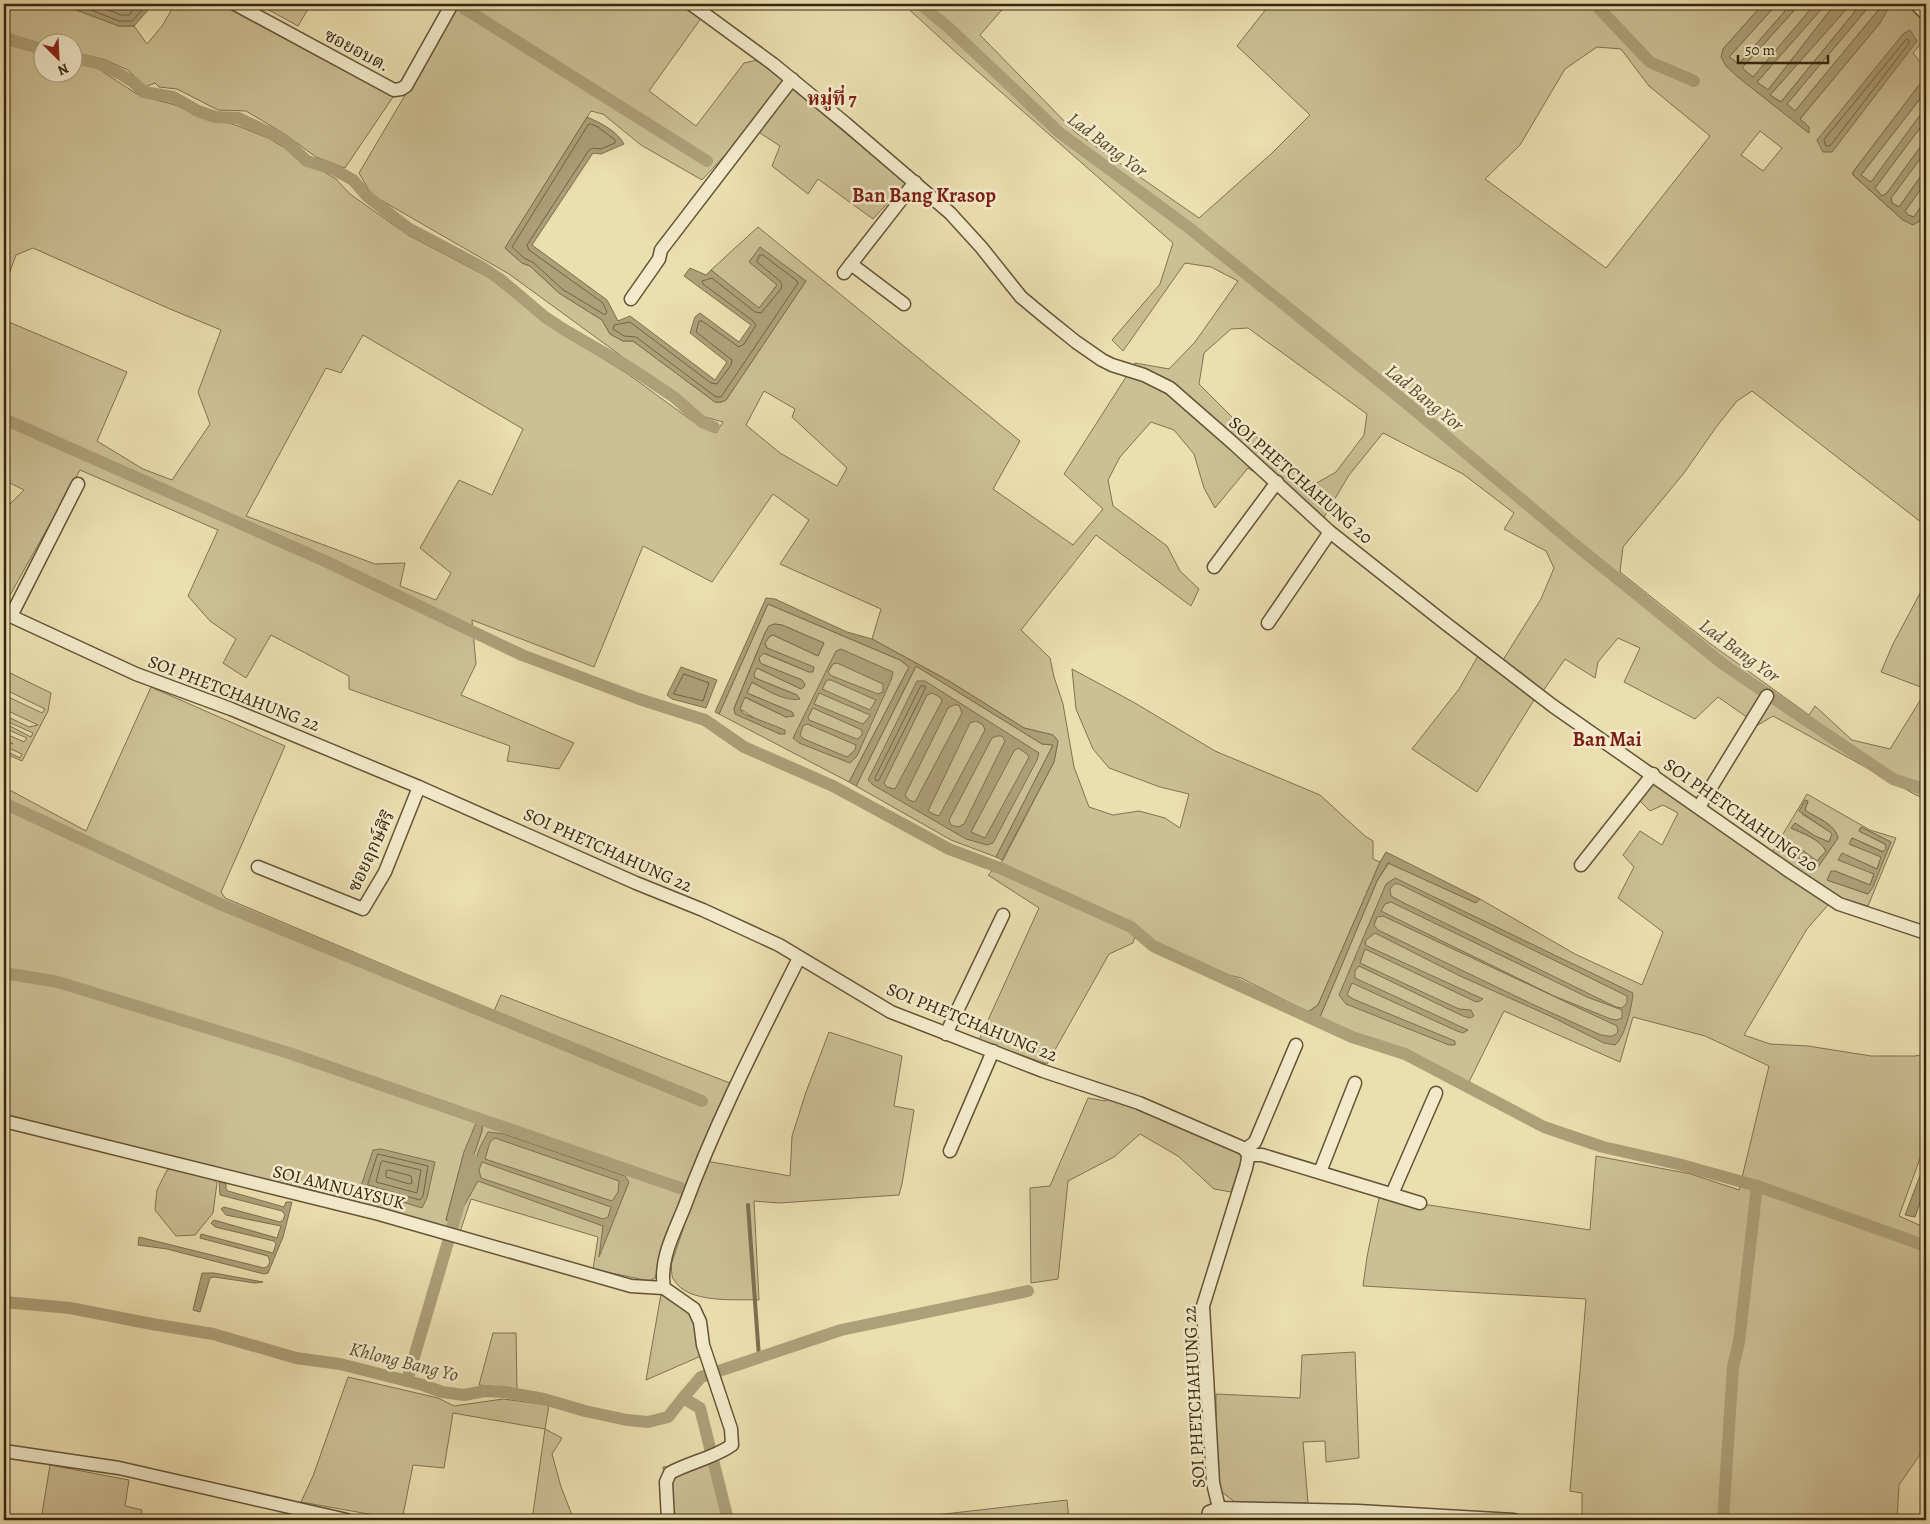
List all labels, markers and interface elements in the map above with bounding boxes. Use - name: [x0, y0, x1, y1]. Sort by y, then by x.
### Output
- street label: ซอยอบต.: [320, 23, 394, 77]
- north arrow: [32, 32, 82, 82]
- scale bar: [1738, 32, 1828, 64]
- text: 50 m: [1745, 40, 1775, 60]
- text: N: [55, 59, 72, 80]
- district label: หมู่ที่ 7: [807, 84, 858, 112]
- water label: Lad Bang Yor: [1062, 106, 1154, 184]
- district label: Ban Bang Krasop: [852, 182, 996, 209]
- water label: Lad Bang Yor: [1380, 358, 1470, 438]
- street label: SOI PHETCHAHUNG 20: [1224, 411, 1378, 549]
- water label: Lad Bang Yor: [1694, 613, 1786, 690]
- street label: SOI PHETCHAHUNG 22: [145, 649, 324, 737]
- district label: Ban Mai: [1572, 726, 1642, 753]
- street label: SOI PHETCHAHUNG 20: [1659, 753, 1823, 877]
- street label: SOI PHETCHAHUNG 22: [520, 802, 697, 898]
- street label: ซอยฤกษ์ศิริ: [342, 806, 400, 896]
- street label: SOI PHETCHAHUNG 22: [883, 977, 1061, 1067]
- street label: SOI AMNUAYSUK: [270, 1159, 408, 1215]
- street label: SOI PHETCHAHUNG 22: [1177, 1305, 1211, 1489]
- water label: Khlong Bang Yo: [347, 1336, 461, 1388]

